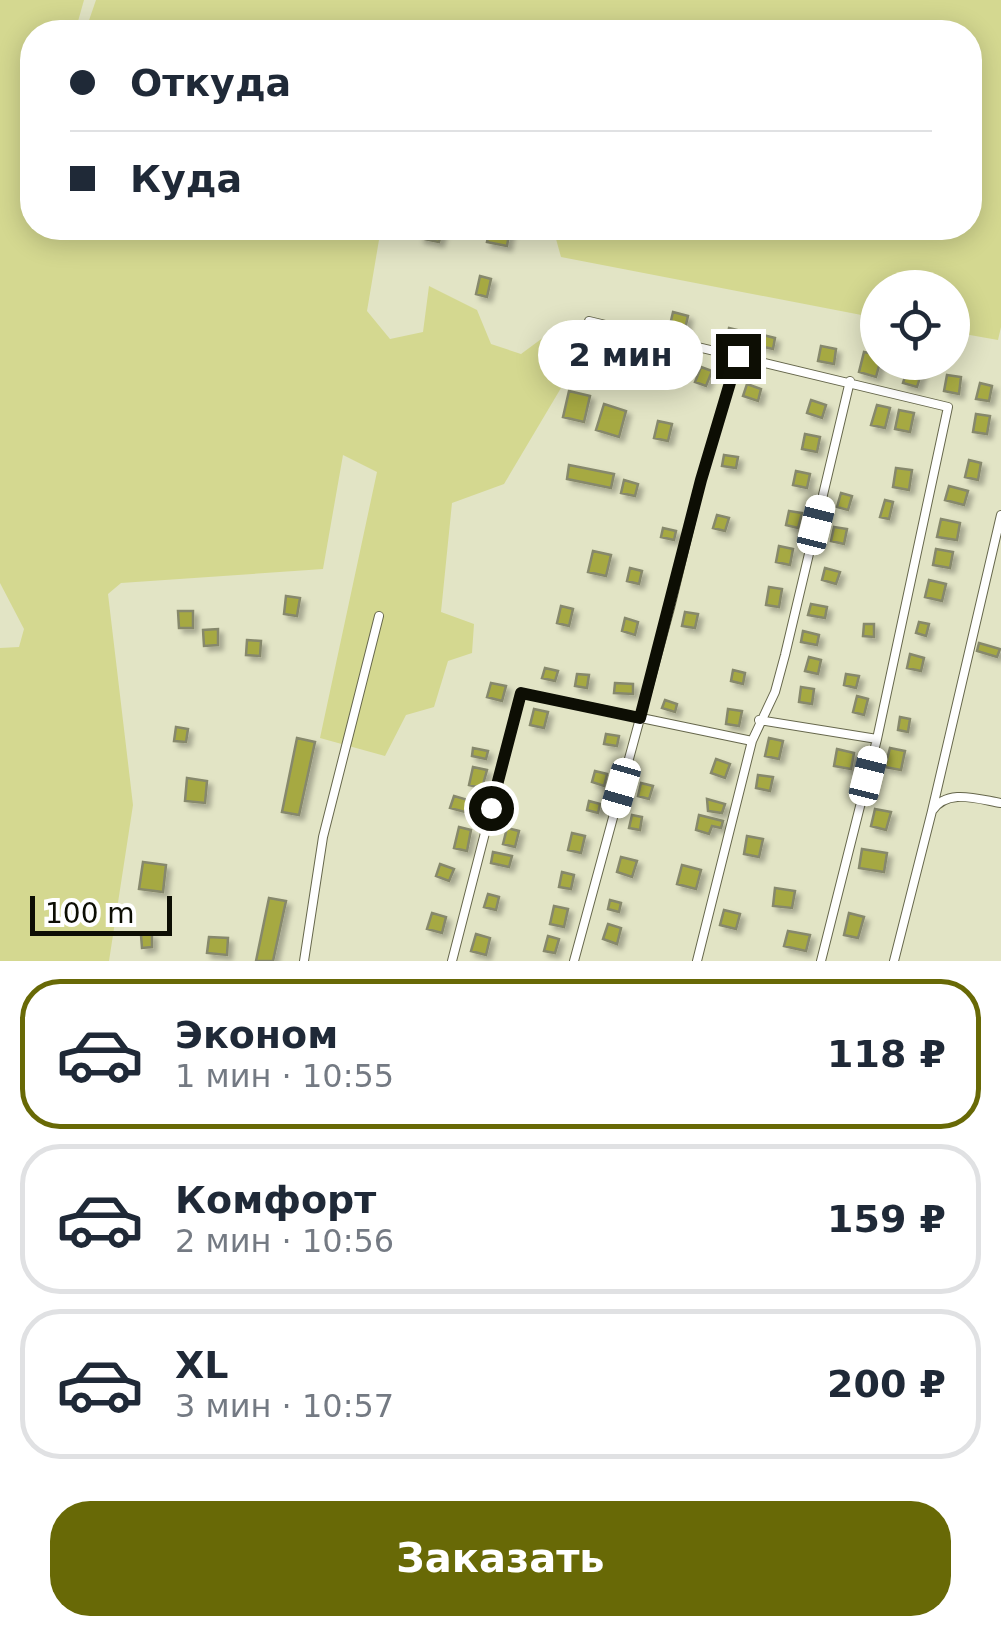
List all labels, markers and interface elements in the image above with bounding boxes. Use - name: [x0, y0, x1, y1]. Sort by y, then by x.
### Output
- text: Откуда: [130, 61, 291, 105]
- text: Куда: [130, 157, 242, 201]
- map controls: [860, 270, 970, 380]
- button: locate: [860, 270, 970, 380]
- callout: 2 мин: [538, 321, 703, 391]
- route end: [716, 334, 761, 379]
- text: 2 мин: [568, 336, 673, 374]
- car: [794, 492, 838, 558]
- car: [846, 743, 890, 809]
- car: [598, 755, 644, 821]
- route start: [469, 786, 514, 831]
- scale bar: [30, 891, 172, 936]
- text: 100 m: [45, 897, 135, 930]
- icon: car: [55, 1009, 145, 1099]
- text: Эконом: [175, 1013, 338, 1057]
- text: 118 ₽: [827, 1032, 946, 1076]
- text: 1 мин · 10:55: [175, 1057, 394, 1095]
- icon: car: [55, 1174, 145, 1264]
- text: Комфорт: [175, 1178, 376, 1222]
- text: 159 ₽: [827, 1197, 946, 1241]
- text: 2 мин · 10:56: [175, 1222, 394, 1260]
- icon: car: [55, 1339, 145, 1429]
- text: XL: [175, 1343, 229, 1387]
- text: 200 ₽: [827, 1362, 946, 1406]
- text: 3 мин · 10:57: [175, 1387, 394, 1425]
- button: Заказать: [50, 1501, 951, 1616]

